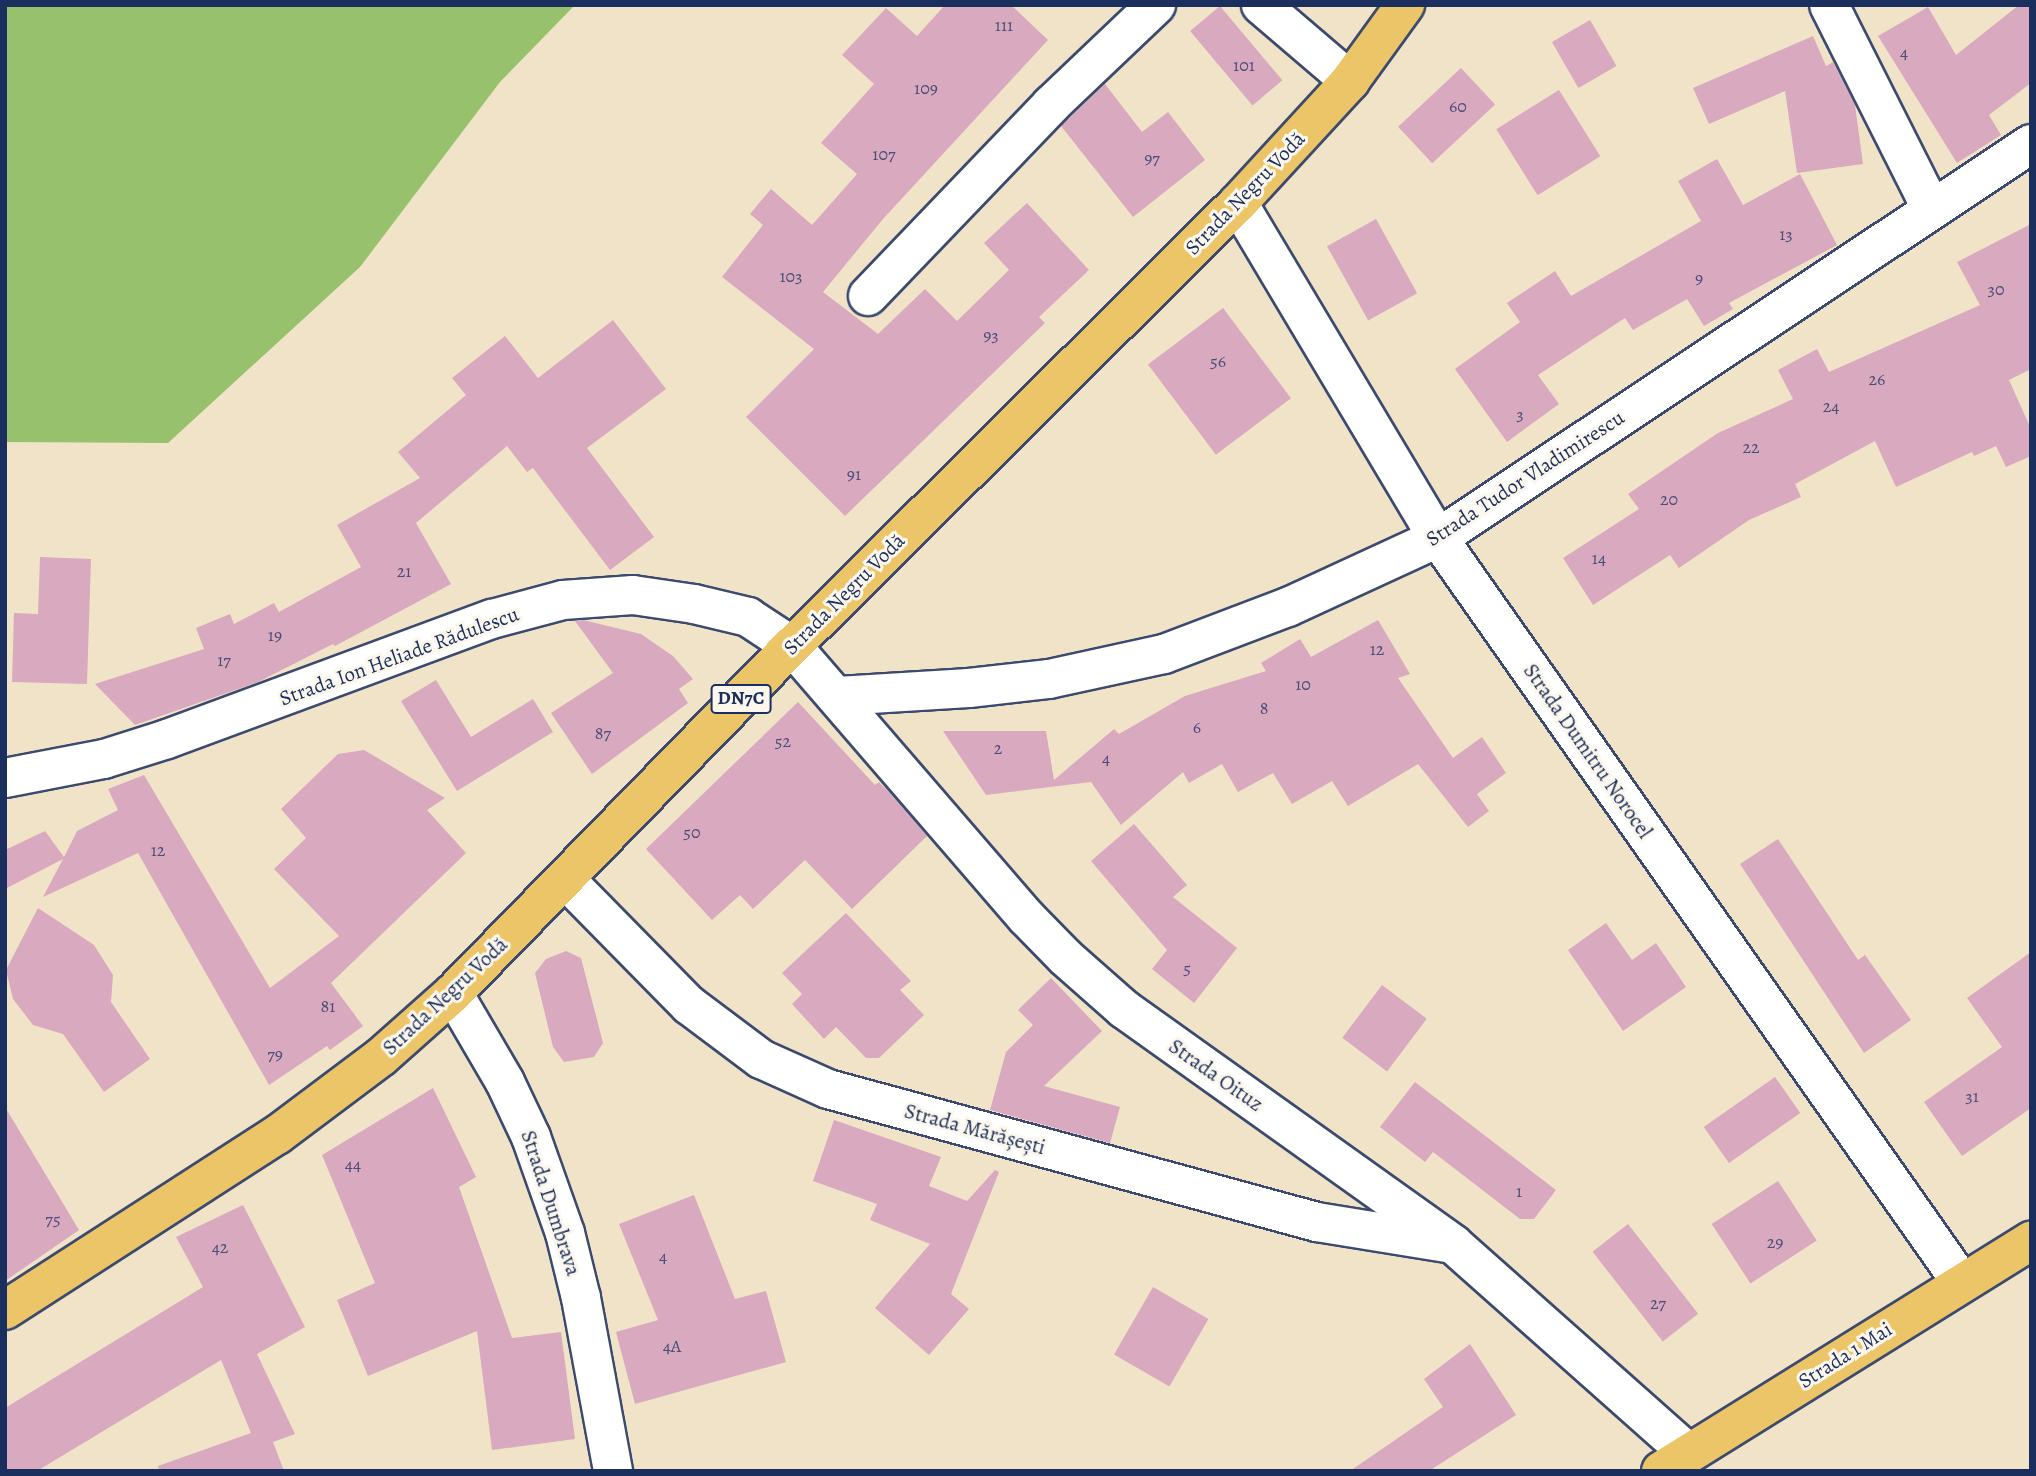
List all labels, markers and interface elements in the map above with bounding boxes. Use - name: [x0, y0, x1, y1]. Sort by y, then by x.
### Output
- house number: 111: [995, 14, 1013, 36]
- house number: 4: [1900, 41, 1908, 63]
- house number: 101: [1233, 54, 1255, 76]
- house number: 109: [914, 77, 938, 99]
- house number: 60: [1449, 95, 1467, 117]
- street label: Strada Negru Vodă: [1180, 126, 1310, 260]
- house number: 107: [872, 143, 896, 165]
- house number: 97: [1144, 147, 1160, 169]
- house number: 13: [1779, 223, 1793, 245]
- house number: 103: [779, 265, 803, 287]
- house number: 9: [1695, 267, 1703, 289]
- house number: 30: [1987, 278, 2005, 300]
- house number: 93: [983, 324, 999, 346]
- house number: 56: [1210, 350, 1226, 372]
- house number: 26: [1869, 368, 1885, 390]
- house number: 24: [1823, 395, 1839, 417]
- house number: 3: [1516, 403, 1524, 425]
- street label: Strada Tudor Vladimirescu: [1421, 405, 1629, 551]
- house number: 22: [1742, 436, 1760, 458]
- house number: 91: [847, 463, 861, 485]
- house number: 20: [1660, 488, 1678, 510]
- street label: Strada Negru Vodă: [778, 528, 910, 660]
- house number: 14: [1592, 547, 1606, 569]
- house number: 21: [397, 560, 411, 582]
- street label: Strada Ion Heliade Rădulescu: [276, 601, 522, 711]
- house number: 19: [268, 624, 282, 646]
- house number: 12: [1370, 638, 1384, 660]
- house number: 17: [217, 649, 231, 671]
- street label: Strada Dumitru Norocel: [1518, 659, 1658, 843]
- house number: 10: [1295, 673, 1311, 695]
- road number: DN7C: [710, 684, 772, 714]
- house number: 8: [1260, 697, 1268, 719]
- house number: 6: [1193, 716, 1201, 738]
- house number: 87: [595, 722, 611, 744]
- house number: 52: [775, 730, 791, 752]
- house number: 2: [994, 737, 1002, 759]
- house number: 4: [1102, 747, 1110, 769]
- house number: 50: [683, 821, 701, 843]
- house number: 12: [151, 839, 165, 861]
- street label: Strada Negru Vodă: [377, 932, 513, 1060]
- house number: 5: [1183, 957, 1191, 979]
- house number: 81: [321, 995, 335, 1017]
- street label: Strada Oituz: [1164, 1033, 1268, 1117]
- house number: 79: [267, 1043, 283, 1065]
- house number: 31: [1965, 1085, 1979, 1107]
- street label: Strada Mărășești: [902, 1098, 1048, 1160]
- street label: Strada Dumbrava: [516, 1127, 586, 1279]
- house number: 44: [345, 1153, 361, 1175]
- house number: 1: [1516, 1180, 1522, 1202]
- house number: 75: [45, 1208, 61, 1230]
- house number: 29: [1767, 1231, 1783, 1253]
- house number: 42: [212, 1236, 228, 1258]
- house number: 4: [659, 1245, 667, 1267]
- house number: 27: [1650, 1292, 1666, 1314]
- street label: Strada 1 Mai: [1794, 1316, 1896, 1394]
- house number: 4A: [663, 1335, 681, 1357]

